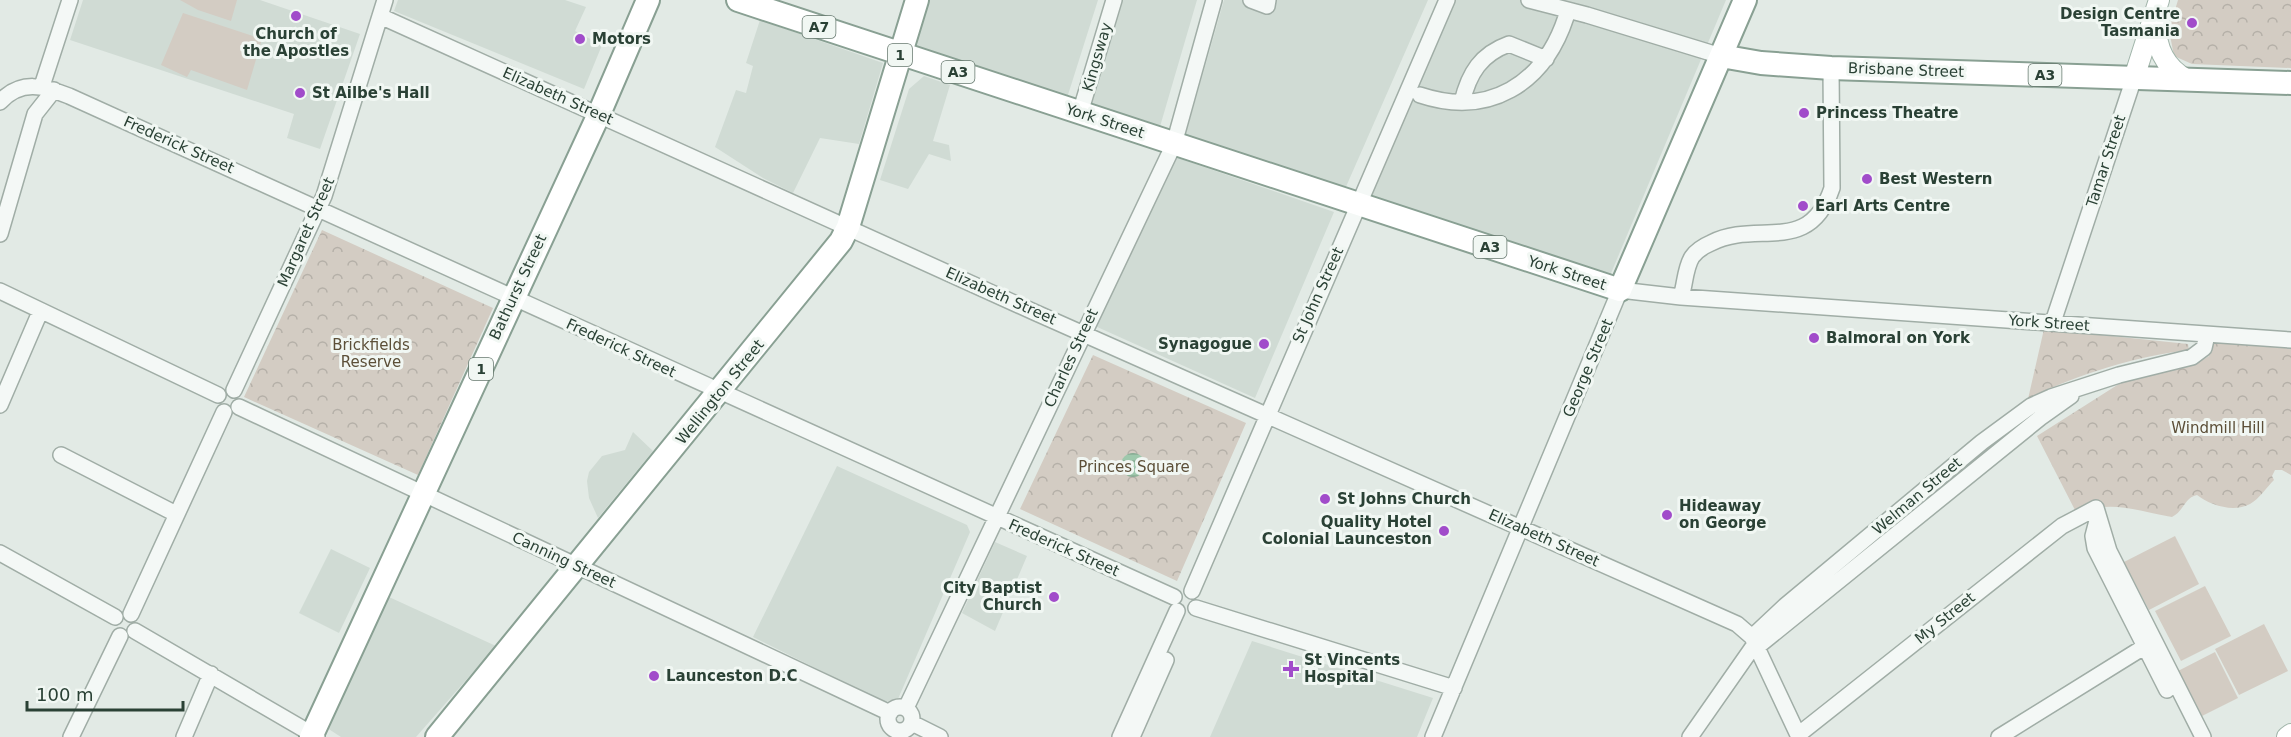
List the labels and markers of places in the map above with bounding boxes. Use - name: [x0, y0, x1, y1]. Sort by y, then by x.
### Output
- place label: Design Centre Tasmania: [2060, 5, 2180, 40]
- marker: Church of the Apostles: [289, 9, 303, 23]
- marker: Design Centre Tasmania: [2185, 16, 2199, 30]
- place label: Church of the Apostles: [243, 25, 349, 60]
- place label: Motors: [592, 30, 651, 48]
- marker: Motors: [573, 32, 587, 46]
- place label: St Ailbe's Hall: [312, 84, 430, 102]
- marker: St Ailbe's Hall: [293, 86, 307, 100]
- place label: Princess Theatre: [1816, 104, 1958, 122]
- marker: Princess Theatre: [1797, 106, 1811, 120]
- place label: Best Western: [1879, 170, 1992, 188]
- marker: Best Western: [1860, 172, 1874, 186]
- place label: Earl Arts Centre: [1815, 197, 1950, 215]
- marker: Earl Arts Centre: [1796, 199, 1810, 213]
- place label: Balmoral on York: [1826, 329, 1971, 347]
- marker: Balmoral on York: [1807, 331, 1821, 345]
- place label: Synagogue: [1158, 335, 1252, 353]
- marker: Synagogue: [1257, 337, 1271, 351]
- place label: St Johns Church: [1337, 490, 1471, 508]
- marker: St Johns Church: [1318, 492, 1332, 506]
- place label: Hideaway on George: [1679, 497, 1766, 532]
- marker: Hideaway on George: [1660, 508, 1674, 522]
- place label: Quality Hotel Colonial Launceston: [1262, 513, 1432, 548]
- marker: Quality Hotel Colonial Launceston: [1437, 524, 1451, 538]
- place label: City Baptist Church: [943, 579, 1042, 614]
- marker: City Baptist Church: [1047, 590, 1061, 604]
- place label: St Vincents Hospital: [1304, 651, 1400, 686]
- marker: St Vincents Hospital: [1282, 660, 1300, 678]
- place label: Launceston D.C: [666, 667, 798, 685]
- marker: Launceston D.C: [647, 669, 661, 683]

